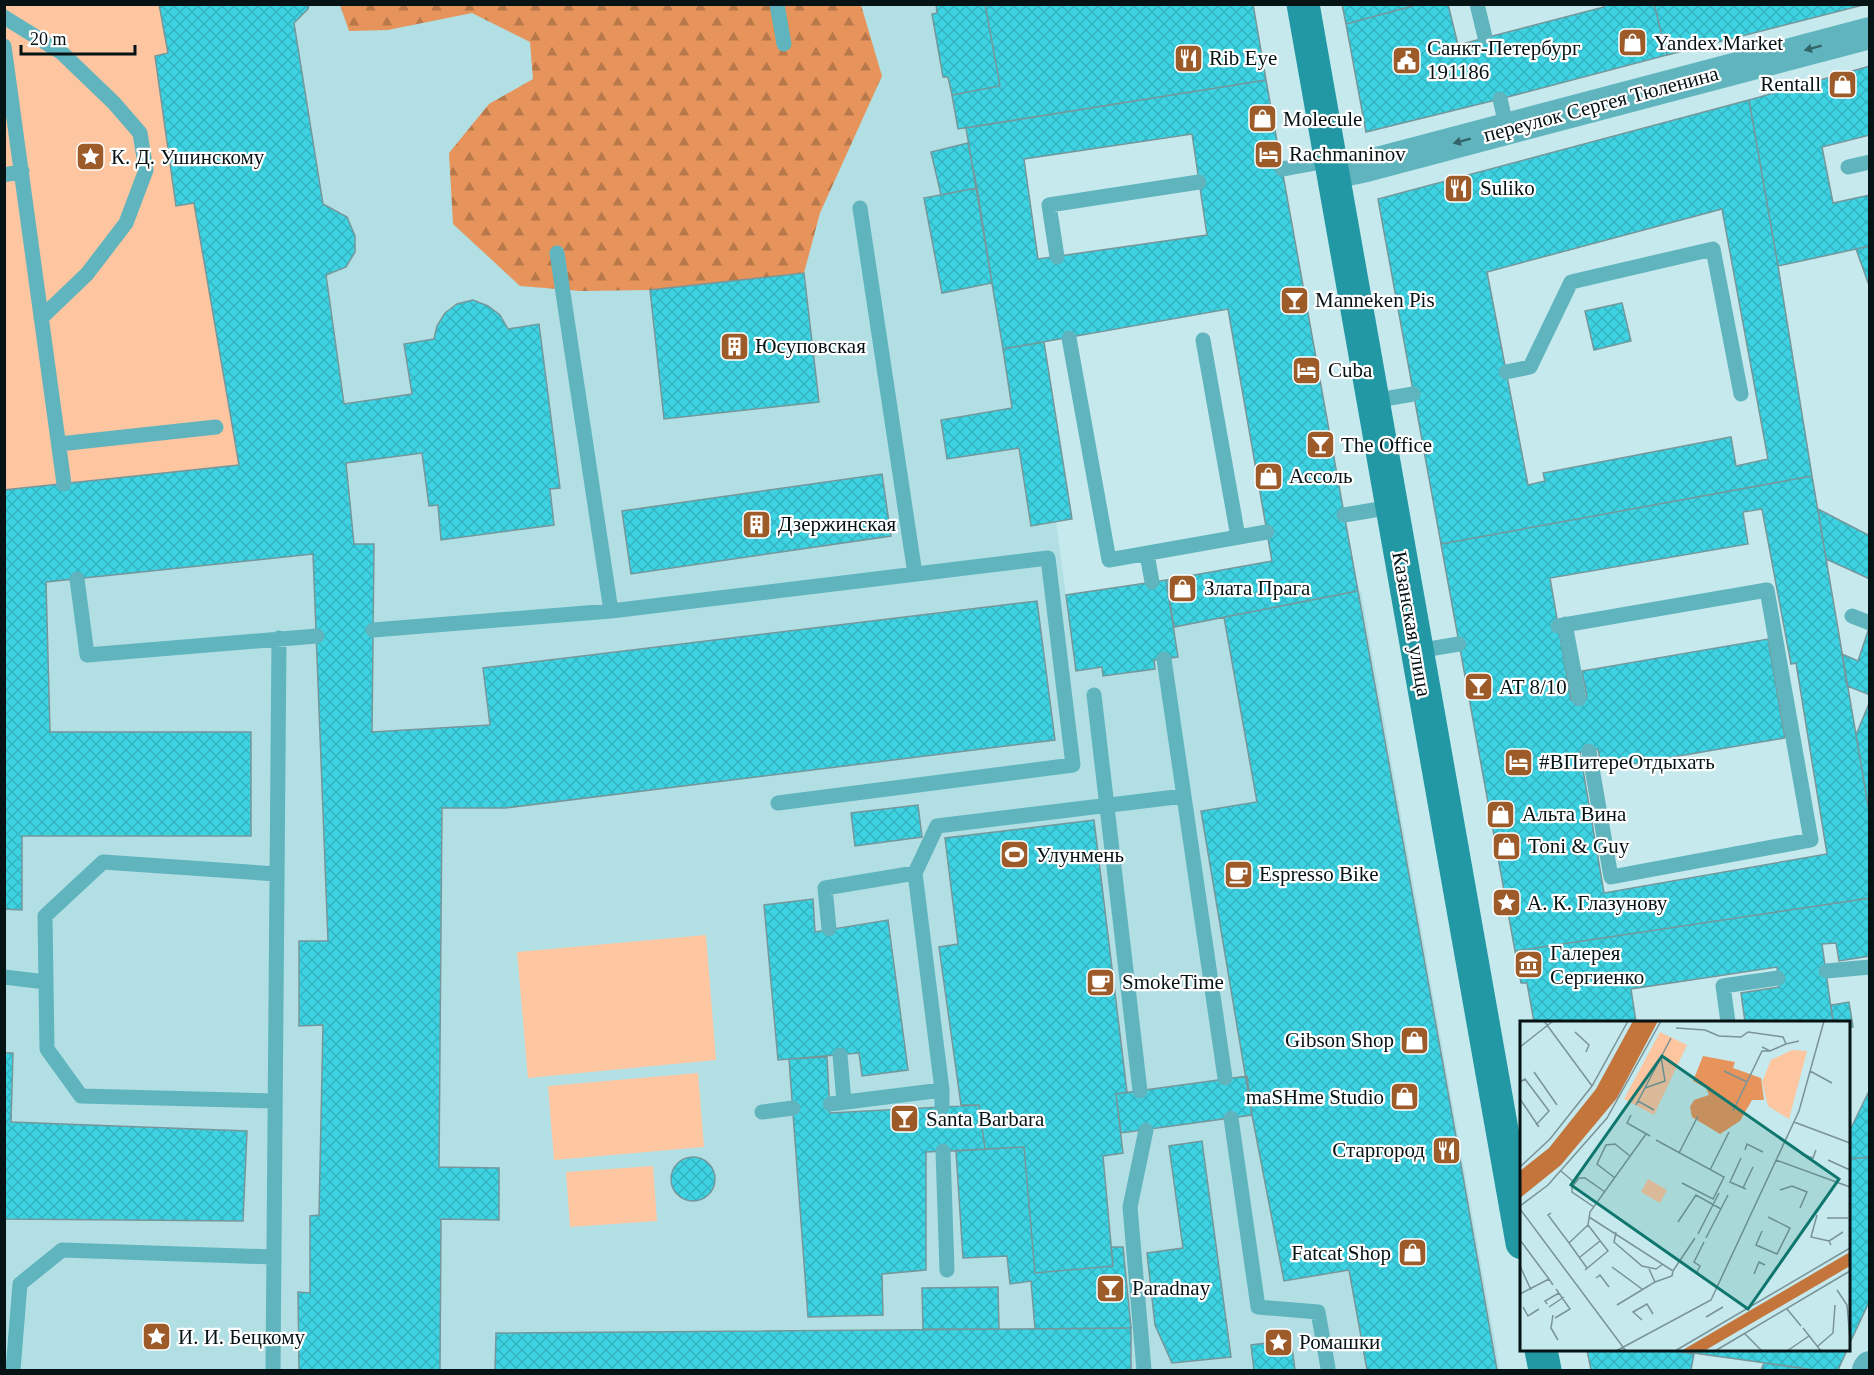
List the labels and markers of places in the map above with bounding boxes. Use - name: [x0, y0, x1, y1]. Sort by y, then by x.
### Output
- shop icon: Yandex.Market: [1617, 27, 1649, 59]
- place label: Yandex.Market: [1654, 31, 1783, 55]
- place label: Санкт-Петербург 191186: [1427, 36, 1581, 84]
- restaurant icon: Rib Eye: [1172, 42, 1204, 74]
- public building icon: Санкт-Петербург 191186: [1390, 44, 1422, 76]
- place label: Rib Eye: [1209, 46, 1277, 70]
- shop icon: Rentall: [1826, 68, 1858, 100]
- place label: Rentall: [1760, 72, 1821, 96]
- shop icon: Molecule: [1246, 103, 1278, 135]
- place label: Molecule: [1283, 107, 1362, 131]
- hotel icon: Rachmaninov: [1252, 138, 1284, 170]
- place icon: К. Д. Ушинскому: [74, 141, 106, 173]
- place label: Rachmaninov: [1289, 142, 1406, 166]
- place label: К. Д. Ушинскому: [111, 145, 265, 169]
- restaurant icon: Suliko: [1443, 172, 1475, 204]
- place label: Suliko: [1480, 176, 1535, 200]
- bar icon: Manneken Pis: [1278, 284, 1310, 316]
- place label: Manneken Pis: [1315, 288, 1435, 312]
- building icon: Юсуповская: [718, 330, 750, 362]
- place label: Юсуповская: [755, 334, 866, 358]
- hotel icon: Cuba: [1291, 354, 1323, 386]
- place label: Cuba: [1328, 358, 1373, 382]
- bar icon: The Office: [1304, 429, 1336, 461]
- place label: The Office: [1341, 433, 1432, 457]
- shop icon: Ассоль: [1252, 460, 1284, 492]
- place label: Ассоль: [1289, 464, 1353, 488]
- building icon: Дзержинская: [741, 508, 773, 540]
- place label: Дзержинская: [778, 512, 896, 536]
- shop icon: Злата Прага: [1167, 572, 1199, 604]
- place label: Злата Прага: [1204, 576, 1311, 600]
- bar icon: AT 8/10: [1462, 671, 1494, 703]
- place label: AT 8/10: [1499, 675, 1567, 699]
- hotel icon: #ВПитереОтдыхать: [1502, 746, 1534, 778]
- place label: #ВПитереОтдыхать: [1539, 750, 1715, 774]
- shop icon: Альта Вина: [1485, 798, 1517, 830]
- place label: Альта Вина: [1522, 802, 1627, 826]
- shop icon: Toni & Guy: [1491, 830, 1523, 862]
- place label: Toni & Guy: [1528, 834, 1630, 858]
- sports icon: Улунмень: [999, 839, 1031, 871]
- place label: Улунмень: [1036, 843, 1124, 867]
- cafe icon: Espresso Bike: [1222, 858, 1254, 890]
- place label: Espresso Bike: [1259, 862, 1379, 886]
- place icon: А. К. Глазунову: [1490, 887, 1522, 919]
- place label: А. К. Глазунову: [1527, 891, 1668, 915]
- place label: Галерея Сергиенко: [1550, 941, 1644, 989]
- museum icon: Галерея Сергиенко: [1513, 949, 1545, 981]
- cafe icon: SmokeTime: [1085, 966, 1117, 998]
- place label: SmokeTime: [1122, 970, 1224, 994]
- shop icon: Gibson Shop: [1399, 1024, 1431, 1056]
- place label: Gibson Shop: [1285, 1028, 1394, 1052]
- shop icon: maSHme Studio: [1389, 1081, 1421, 1113]
- place label: maSHme Studio: [1246, 1085, 1384, 1109]
- bar icon: Santa Barbara: [889, 1103, 921, 1135]
- place label: Santa Barbara: [926, 1107, 1045, 1131]
- restaurant icon: Старгород: [1430, 1134, 1462, 1166]
- place label: Старгород: [1332, 1138, 1425, 1162]
- shop icon: Fatcat Shop: [1396, 1237, 1428, 1269]
- place label: Fatcat Shop: [1291, 1241, 1391, 1265]
- bar icon: Paradnay: [1095, 1272, 1127, 1304]
- place label: Paradnay: [1132, 1276, 1211, 1300]
- place icon: И. И. Бецкому: [141, 1321, 173, 1353]
- place label: И. И. Бецкому: [178, 1325, 305, 1349]
- place icon: Ромашки: [1262, 1326, 1294, 1358]
- place label: Ромашки: [1299, 1330, 1380, 1354]

